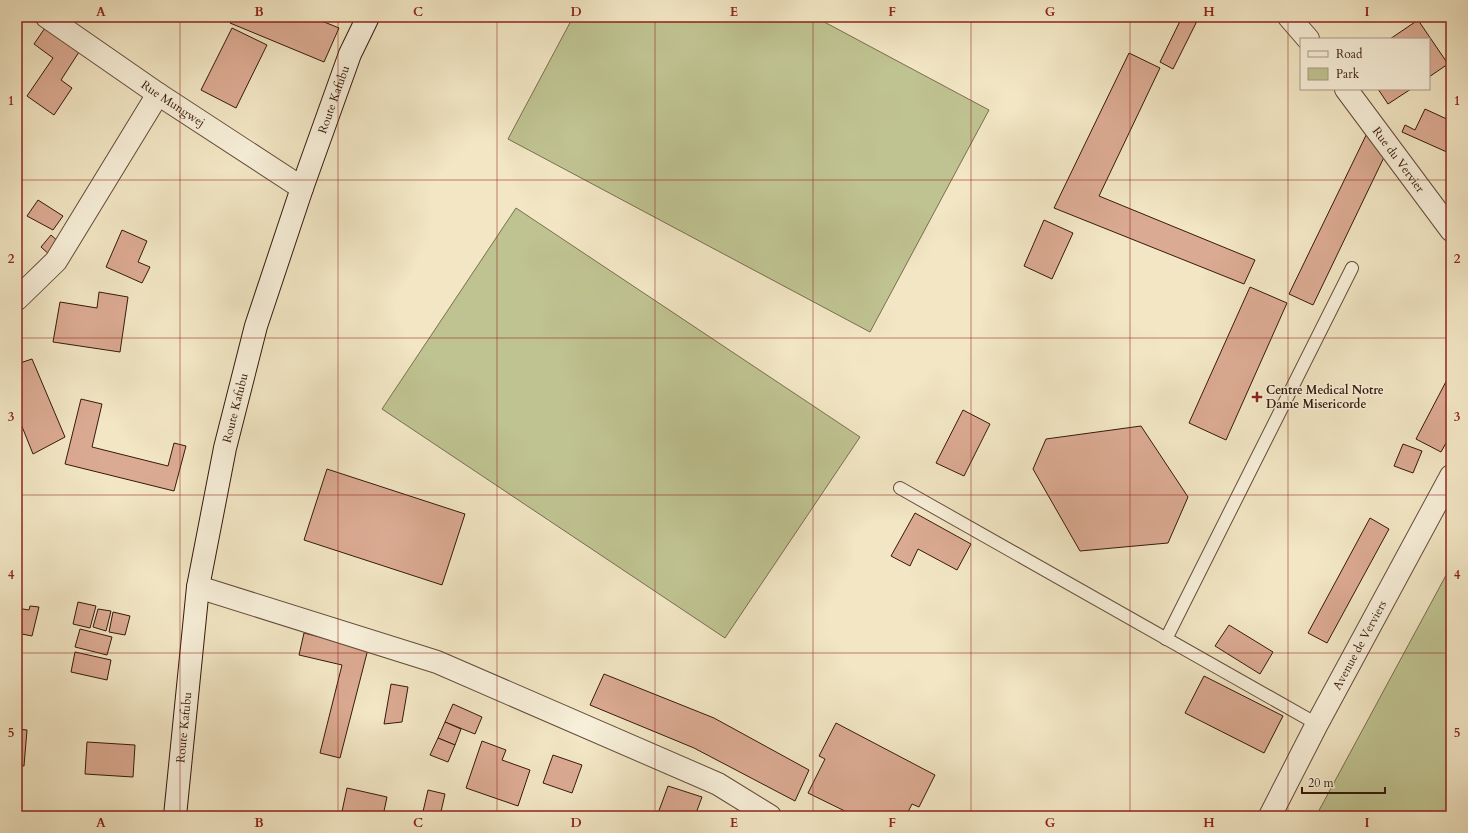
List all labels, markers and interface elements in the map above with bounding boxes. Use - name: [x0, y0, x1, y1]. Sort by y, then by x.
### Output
- text: A: [96, 3, 106, 21]
- text: B: [254, 3, 264, 21]
- text: C: [413, 3, 423, 21]
- text: D: [570, 3, 582, 21]
- text: E: [730, 3, 738, 21]
- text: F: [888, 3, 896, 21]
- text: G: [1045, 3, 1056, 21]
- text: H: [1203, 3, 1215, 21]
- text: I: [1364, 3, 1370, 21]
- legend: [1300, 38, 1430, 90]
- text: Road: [1336, 46, 1363, 62]
- street label: Route Kafubu: [314, 63, 353, 136]
- text: Park: [1336, 66, 1360, 82]
- street label: Rue Mungwej: [138, 77, 208, 131]
- text: 1: [8, 92, 14, 110]
- text: 1: [1454, 92, 1460, 110]
- street label: Rue du Vervier: [1369, 124, 1429, 196]
- text: 2: [8, 250, 15, 268]
- text: 2: [1454, 250, 1461, 268]
- street label: Route Kafubu: [219, 371, 252, 445]
- place label: Centre Medical Notre Dame Misericorde: [1266, 382, 1384, 412]
- marker: Centre Medical Notre Dame Misericorde: [1251, 391, 1263, 403]
- text: 3: [8, 408, 15, 426]
- text: 3: [1454, 408, 1461, 426]
- text: 4: [8, 566, 15, 584]
- text: 4: [1454, 566, 1461, 584]
- street label: Avenue de Verviers: [1329, 598, 1390, 693]
- street label: Route Kafubu: [172, 691, 195, 764]
- text: 5: [8, 724, 14, 742]
- text: 5: [1454, 724, 1460, 742]
- scale bar: [1302, 769, 1385, 795]
- text: 20 m: [1308, 775, 1335, 791]
- text: A: [96, 814, 106, 832]
- text: B: [254, 814, 264, 832]
- text: C: [413, 814, 423, 832]
- text: D: [570, 814, 582, 832]
- text: E: [730, 814, 738, 832]
- text: F: [888, 814, 896, 832]
- text: G: [1045, 814, 1056, 832]
- text: H: [1203, 814, 1215, 832]
- text: I: [1364, 814, 1370, 832]

